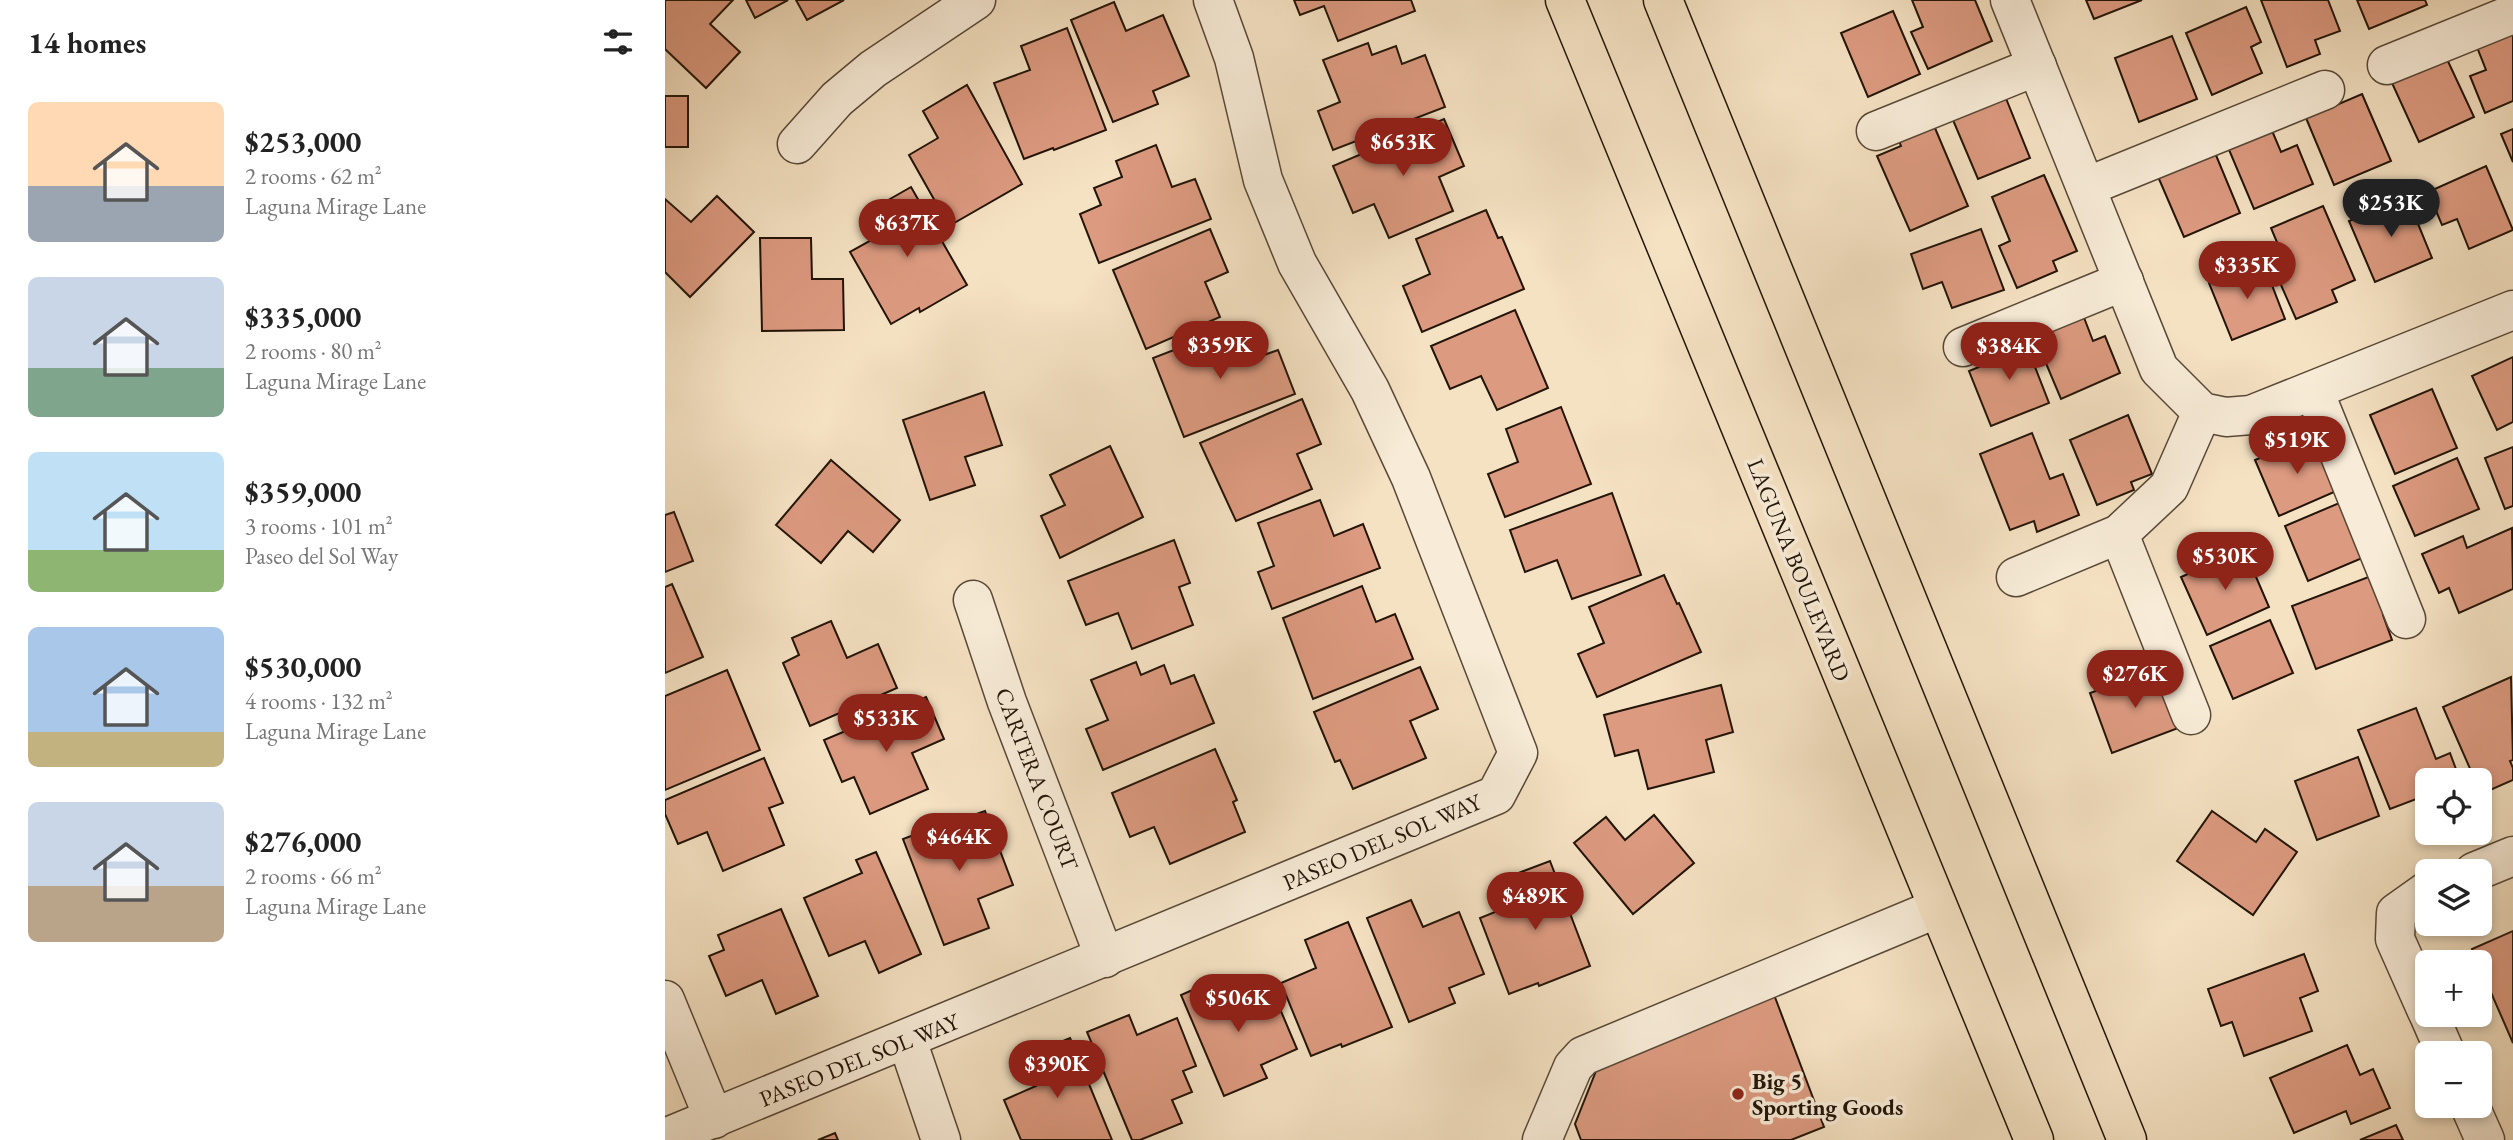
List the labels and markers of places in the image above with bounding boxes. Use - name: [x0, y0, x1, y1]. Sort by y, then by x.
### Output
- pin: $653K: [1354, 118, 1452, 178]
- pin: $253K: [2342, 180, 2440, 239]
- pin: $637K: [858, 200, 956, 259]
- pin: $335K: [2198, 242, 2296, 301]
- pin: $359K: [1171, 322, 1269, 381]
- pin: $384K: [1960, 322, 2058, 382]
- pin: $519K: [2248, 416, 2346, 476]
- pin: $530K: [2176, 532, 2274, 592]
- pin: $276K: [2086, 650, 2184, 710]
- pin: $533K: [837, 694, 935, 754]
- pin: $464K: [910, 814, 1008, 873]
- pin: $489K: [1486, 872, 1584, 932]
- pin: $506K: [1189, 974, 1287, 1034]
- pin: $390K: [1008, 1040, 1106, 1100]
- place label: Big 5 Sporting Goods: [1752, 1066, 1903, 1122]
- marker: Big 5 Sporting Goods: [1730, 1086, 1746, 1102]

